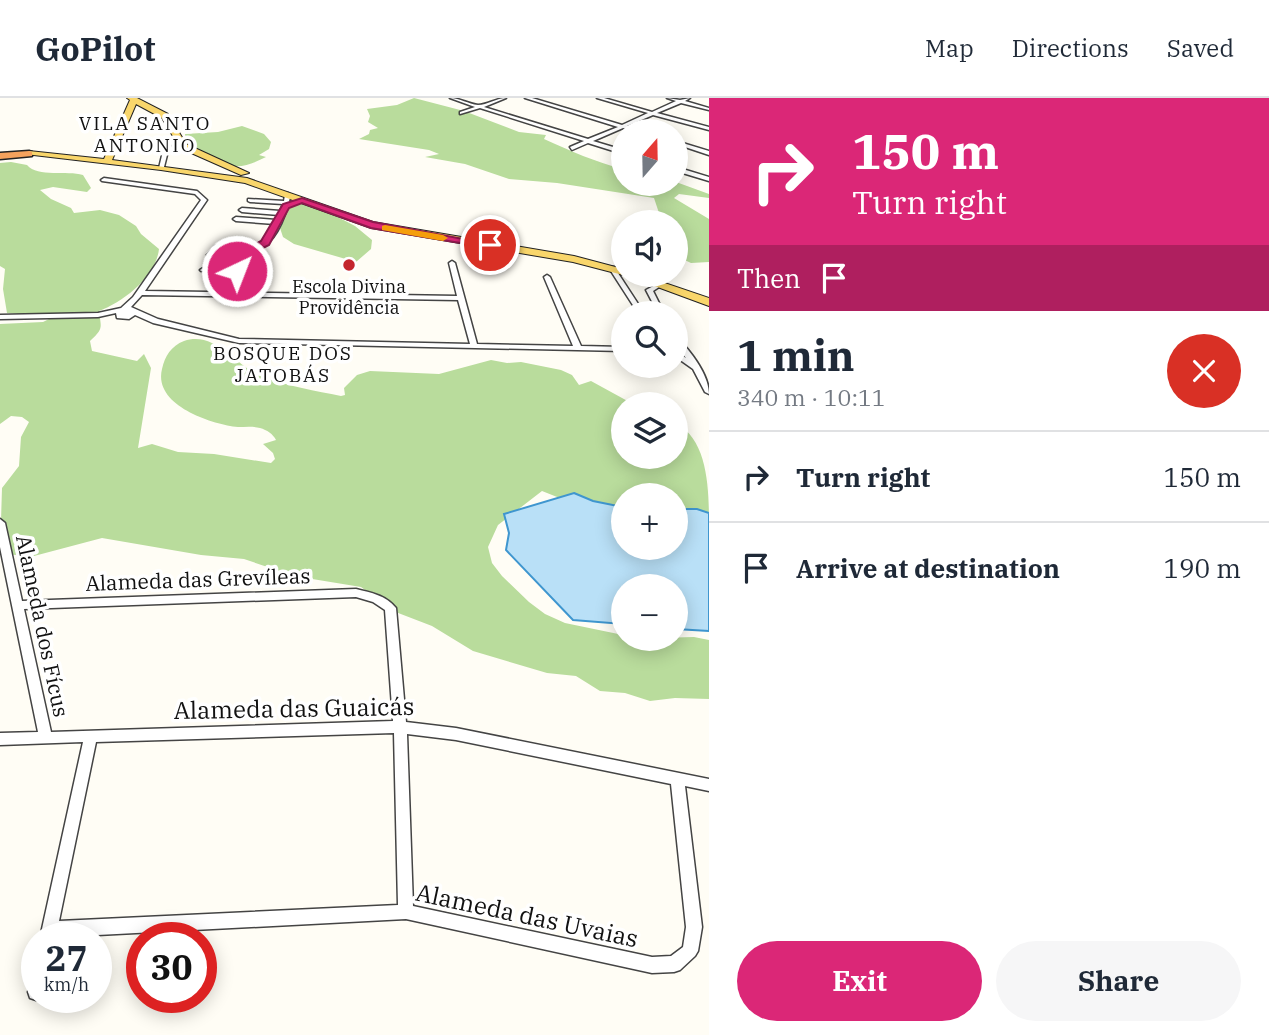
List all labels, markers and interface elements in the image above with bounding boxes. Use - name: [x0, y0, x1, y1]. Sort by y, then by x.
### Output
- text: GoPilot: [35, 27, 156, 70]
- text: Map: [925, 32, 974, 64]
- text: Directions: [1012, 32, 1129, 64]
- text: Saved: [1167, 32, 1234, 64]
- district label: VILA SANTO ANTONIO: [79, 111, 211, 157]
- north arrow: [611, 119, 688, 196]
- map controls: [611, 119, 688, 651]
- text: 150 m: [852, 119, 999, 182]
- icon: right: [737, 126, 828, 217]
- text: Turn right: [852, 181, 1007, 223]
- button: sound: [611, 210, 688, 287]
- pin: [460, 215, 520, 275]
- icon: arrive: [471, 226, 509, 264]
- position arrow: [200, 234, 274, 308]
- marker: Escola Divina Providência: [341, 257, 357, 273]
- icon: arrive: [815, 259, 853, 297]
- text: Then: [737, 261, 801, 295]
- place label: Escola Divina Providência: [292, 275, 406, 319]
- button: search: [611, 301, 688, 378]
- text: 1 min: [737, 328, 855, 383]
- button: close: [1167, 334, 1241, 408]
- district label: BOSQUE DOS JATOBÁS: [213, 341, 353, 387]
- text: 340 m · 10:11: [737, 382, 886, 412]
- button: layers: [611, 392, 688, 469]
- icon: right: [737, 458, 775, 496]
- text: Turn right: [796, 460, 930, 494]
- text: 150 m: [1163, 460, 1241, 494]
- button: +: [611, 483, 688, 560]
- street label: Alameda dos Fícus: [10, 532, 76, 719]
- icon: arrive: [737, 549, 775, 587]
- text: Arrive at destination: [796, 551, 1060, 585]
- text: 190 m: [1163, 551, 1241, 585]
- street label: Alameda das Grevíleas: [85, 561, 311, 597]
- button: −: [611, 574, 688, 651]
- street label: Alameda das Guaicás: [173, 690, 415, 726]
- street label: Alameda das Uvaias: [413, 876, 641, 954]
- speed limit sign: 30: [126, 922, 217, 1013]
- text: 27: [45, 935, 88, 981]
- button: Exit: [737, 941, 982, 1021]
- button: Share: [996, 941, 1241, 1021]
- text: km/h: [44, 973, 89, 996]

